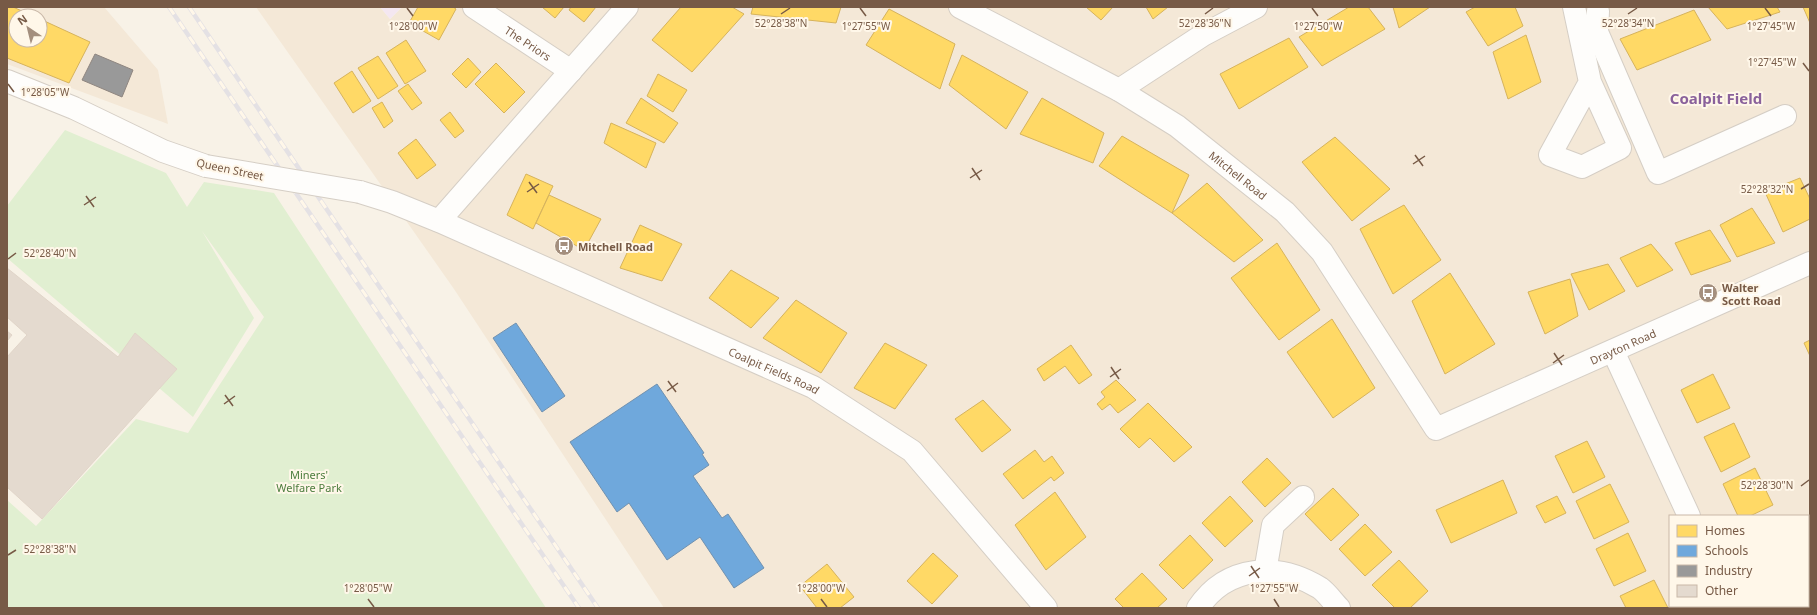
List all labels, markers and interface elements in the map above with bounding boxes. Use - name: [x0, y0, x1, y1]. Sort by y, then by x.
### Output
- north arrow: [8, 8, 48, 48]
- text: N: [14, 11, 30, 28]
- text: 52°28'38"N: [755, 16, 807, 30]
- text: 52°28'36"N: [1179, 16, 1231, 30]
- text: 52°28'34"N: [1602, 16, 1654, 30]
- text: 1°28'00"W: [389, 19, 438, 33]
- text: 1°27'55"W: [842, 19, 891, 33]
- text: 1°27'50"W: [1294, 19, 1343, 33]
- text: 1°27'45"W: [1747, 19, 1796, 33]
- street label: The Priors: [502, 22, 554, 64]
- text: 1°27'45"W: [1748, 55, 1797, 69]
- text: 1°28'05"W: [21, 85, 70, 99]
- district label: Coalpit Field: [1670, 88, 1762, 108]
- street label: Mitchell Road: [1206, 147, 1270, 203]
- street label: Queen Street: [195, 155, 265, 183]
- text: 52°28'32"N: [1741, 182, 1793, 196]
- bus stop icon: Mitchell Road: [553, 235, 575, 257]
- place label: Mitchell Road: [578, 239, 653, 254]
- text: 52°28'40"N: [24, 246, 76, 260]
- place label: Walter Scott Road: [1722, 280, 1781, 308]
- bus stop icon: Walter Scott Road: [1697, 282, 1719, 304]
- street label: Drayton Road: [1587, 325, 1658, 367]
- street label: Coalpit Fields Road: [726, 343, 823, 397]
- park label: Miners' Welfare Park: [276, 467, 342, 495]
- text: 52°28'30"N: [1741, 478, 1793, 492]
- legend: [1669, 515, 1809, 607]
- text: Homes: [1705, 522, 1745, 539]
- text: 52°28'38"N: [24, 542, 76, 556]
- text: Schools: [1705, 542, 1748, 559]
- text: Industry: [1705, 562, 1753, 579]
- text: 1°28'05"W: [344, 581, 393, 595]
- text: 1°28'00"W: [797, 581, 846, 595]
- text: 1°27'55"W: [1250, 581, 1299, 595]
- text: Other: [1705, 582, 1738, 599]

